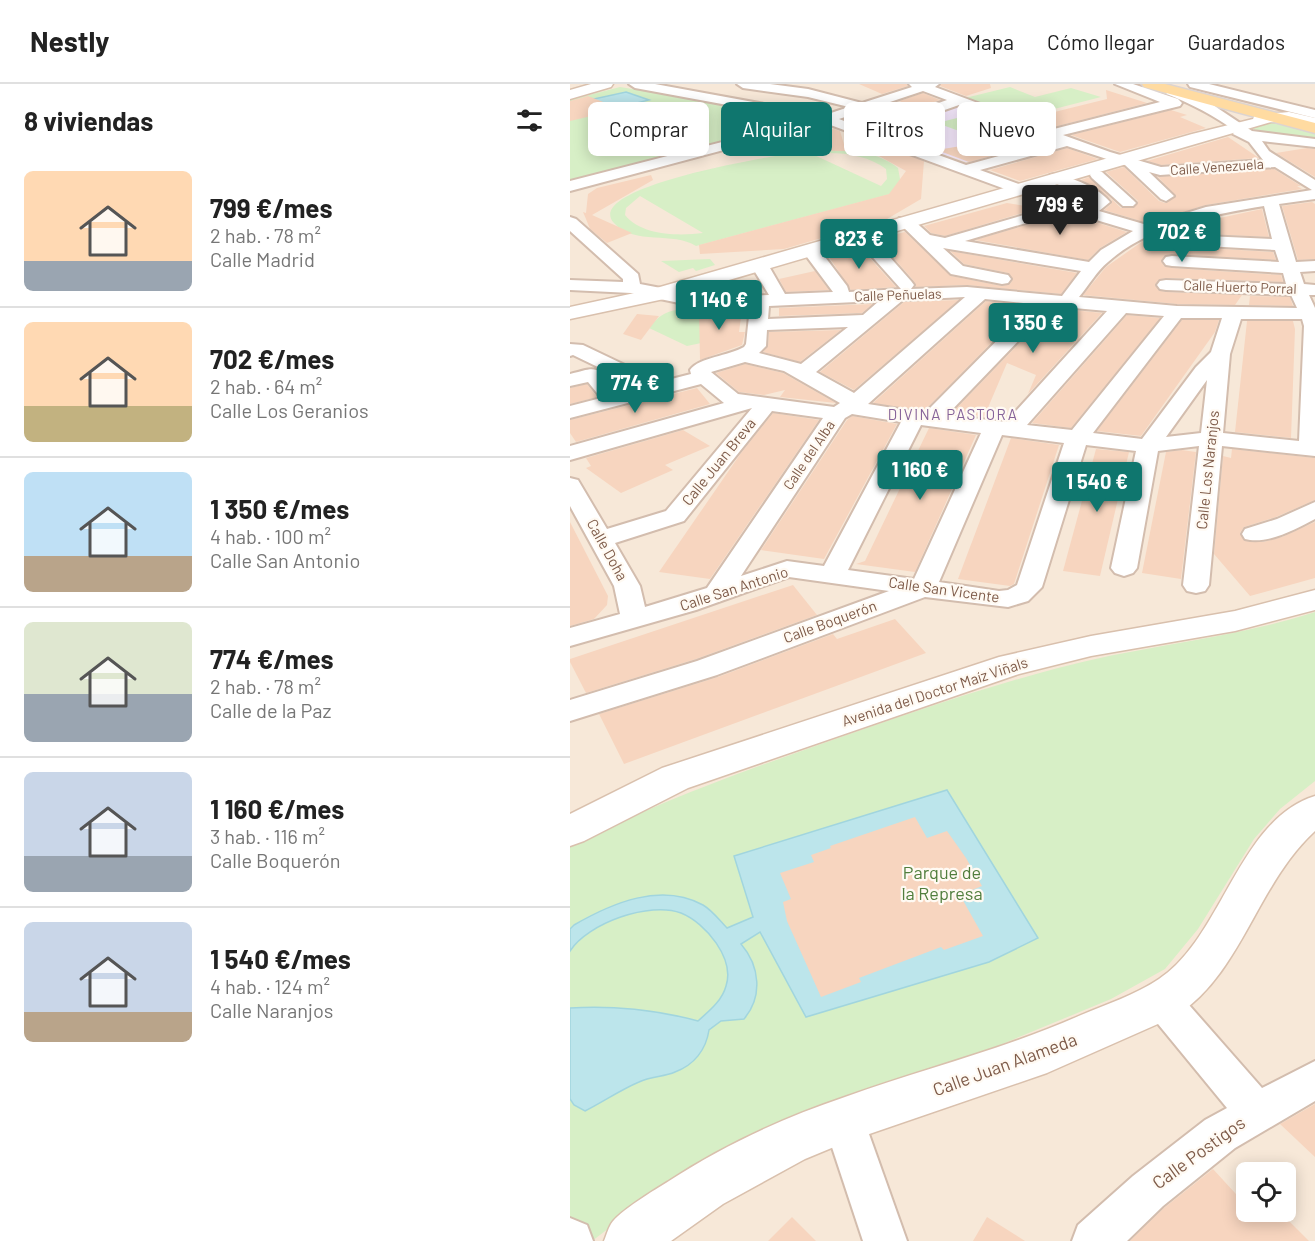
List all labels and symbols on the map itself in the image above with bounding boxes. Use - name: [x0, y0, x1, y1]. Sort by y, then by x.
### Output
- street label: Calle Venezuela: [1170, 155, 1264, 178]
- pin: 799 €: [1018, 185, 1102, 236]
- pin: 702 €: [1140, 212, 1224, 263]
- pin: 823 €: [817, 219, 901, 270]
- street label: Calle Huerto Porral: [1183, 276, 1297, 297]
- pin: 1 140 €: [664, 280, 774, 331]
- street label: Calle Peñuelas: [854, 284, 942, 305]
- pin: 1 350 €: [978, 303, 1088, 354]
- pin: 774 €: [593, 363, 677, 414]
- district label: DIVINA PASTORA: [888, 405, 1018, 423]
- street label: Calle Los Naranjos: [1192, 410, 1222, 530]
- street label: Calle Juan Breva: [677, 414, 759, 509]
- street label: Calle del Alba: [779, 417, 838, 493]
- pin: 1 160 €: [865, 450, 975, 501]
- pin: 1 540 €: [1042, 462, 1152, 513]
- street label: Calle Doha: [584, 516, 632, 584]
- street label: Calle San Antonio: [677, 562, 790, 614]
- street label: Calle San Vicente: [888, 572, 1001, 606]
- street label: Calle Boquerón: [781, 596, 879, 646]
- street label: Avenida del Doctor Maíz Viñals: [839, 652, 1030, 730]
- park label: Parque de la Represa: [901, 861, 983, 904]
- street label: Calle Juan Alameda: [930, 1028, 1080, 1100]
- street label: Calle Postigos: [1148, 1111, 1249, 1193]

